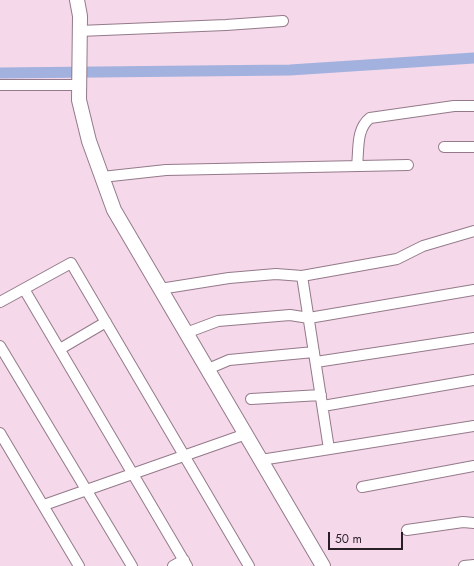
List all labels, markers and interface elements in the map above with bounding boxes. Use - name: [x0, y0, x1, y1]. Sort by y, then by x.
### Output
- scale bar: [330, 524, 405, 550]
- text: 50 m: [335, 530, 362, 548]

